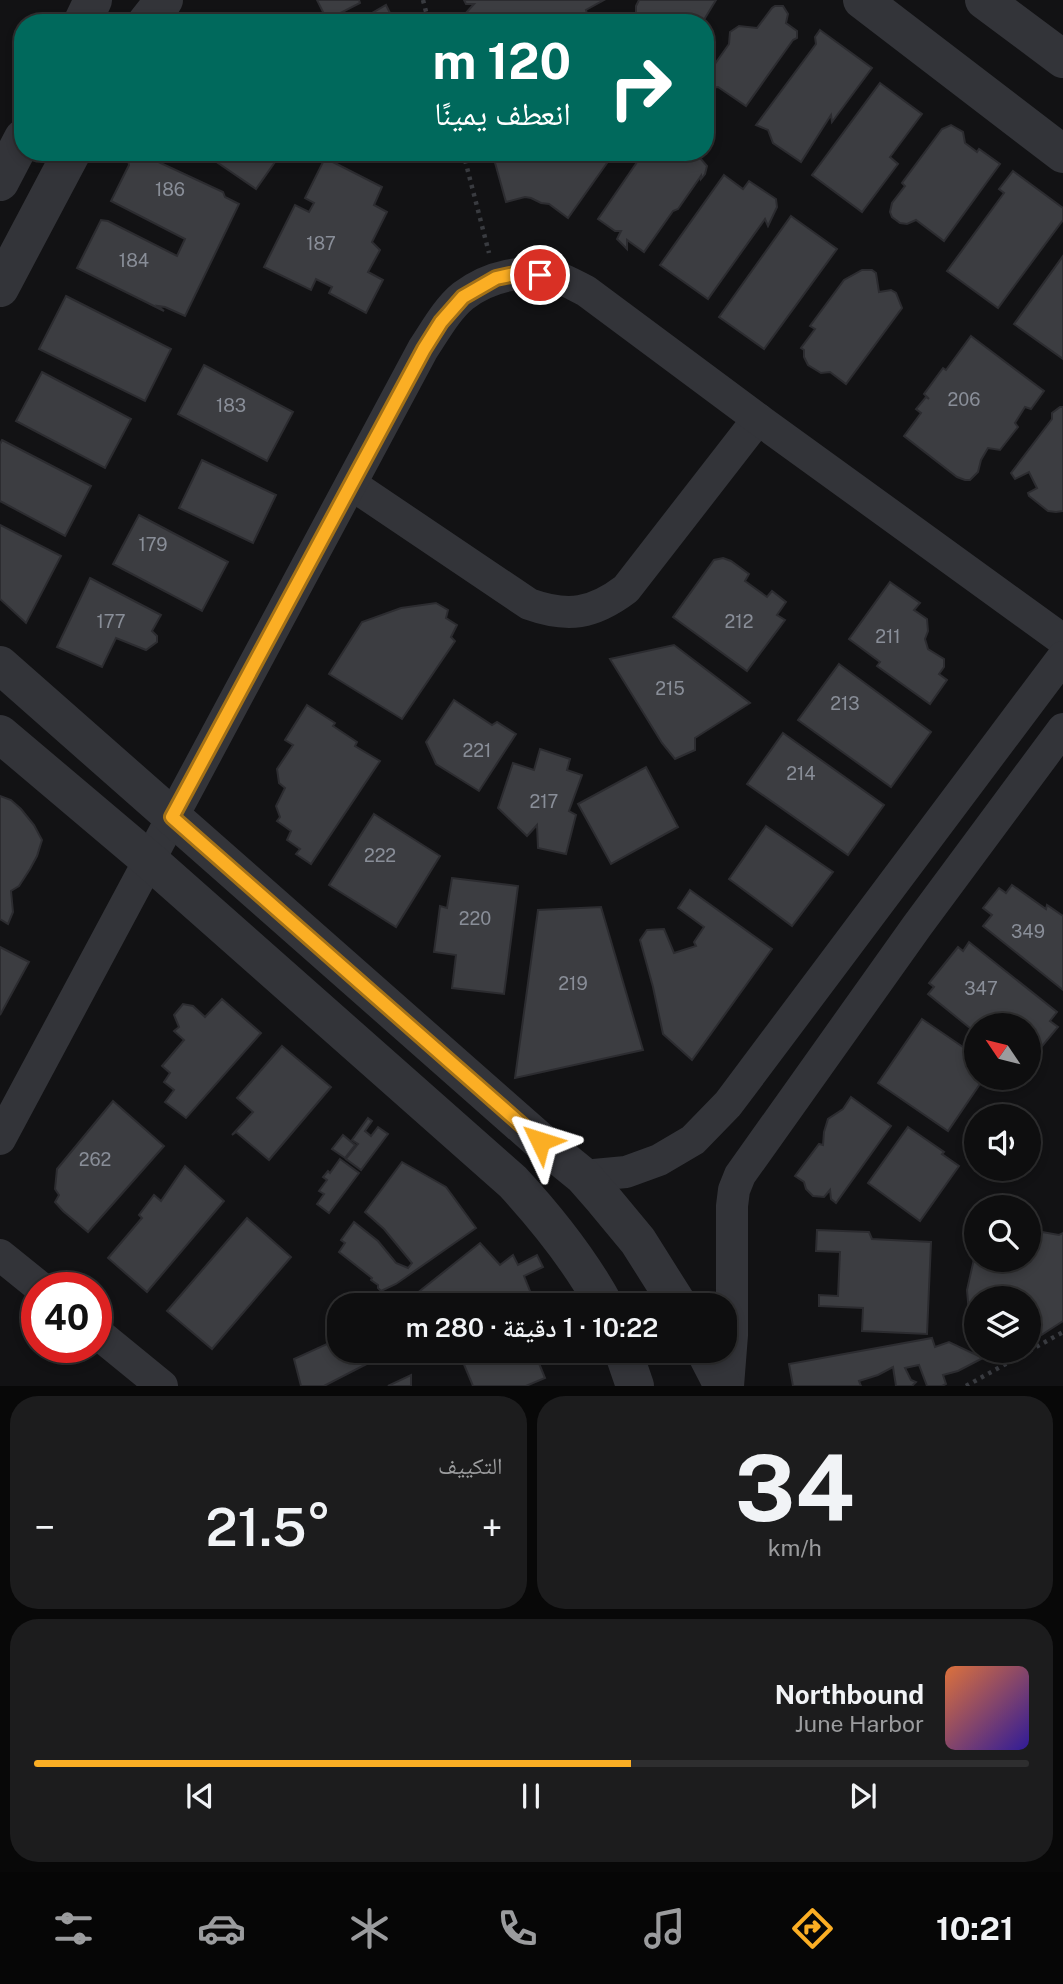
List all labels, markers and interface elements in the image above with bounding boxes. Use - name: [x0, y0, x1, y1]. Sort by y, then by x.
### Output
- text: 120 m: [432, 32, 571, 90]
- icon: right: [595, 42, 686, 133]
- text: انعطف يمينًا: [434, 95, 571, 132]
- house number: 186: [155, 179, 185, 200]
- house number: 187: [306, 233, 336, 254]
- pin: [510, 245, 570, 305]
- house number: 184: [119, 250, 149, 271]
- icon: arrive: [521, 256, 559, 294]
- house number: 206: [948, 389, 980, 410]
- house number: 183: [216, 395, 246, 416]
- house number: 179: [138, 534, 168, 555]
- house number: 177: [96, 611, 126, 632]
- house number: 212: [725, 611, 753, 632]
- house number: 211: [875, 626, 901, 647]
- house number: 215: [655, 678, 685, 699]
- house number: 213: [830, 693, 860, 714]
- house number: 221: [463, 740, 491, 761]
- house number: 214: [786, 763, 816, 784]
- house number: 217: [530, 791, 558, 812]
- house number: 222: [364, 845, 396, 866]
- house number: 220: [459, 908, 491, 929]
- house number: 349: [1011, 921, 1045, 942]
- house number: 219: [558, 973, 588, 994]
- house number: 347: [964, 978, 998, 999]
- north arrow: [964, 1013, 1041, 1090]
- map controls: [964, 1013, 1041, 1363]
- position arrow: [503, 1104, 577, 1178]
- button: sound: [964, 1104, 1041, 1181]
- house number: 262: [79, 1149, 111, 1170]
- button: search: [964, 1195, 1041, 1272]
- speed limit sign: 40: [21, 1272, 112, 1363]
- button: layers: [964, 1286, 1041, 1363]
- text: 10:22 · 1 دقيقة · 280 m: [406, 1312, 658, 1343]
- text: 34: [735, 1435, 855, 1541]
- text: التكييف: [438, 1452, 503, 1479]
- text: 21.5°: [205, 1497, 331, 1558]
- text: −: [34, 1505, 55, 1550]
- text: +: [481, 1505, 502, 1550]
- text: km/h: [768, 1534, 822, 1561]
- text: Northbound: [775, 1679, 924, 1710]
- text: June Harbor: [795, 1710, 924, 1737]
- icon: previous: [181, 1777, 219, 1815]
- icon: pause: [512, 1777, 550, 1815]
- icon: next: [844, 1777, 882, 1815]
- icon: filters: [49, 1904, 98, 1953]
- icon: car: [197, 1904, 246, 1953]
- icon: climate: [345, 1904, 394, 1953]
- icon: phone: [493, 1904, 542, 1953]
- icon: music: [640, 1904, 689, 1953]
- icon: directions: [788, 1904, 837, 1953]
- text: 10:21: [936, 1910, 1014, 1947]

